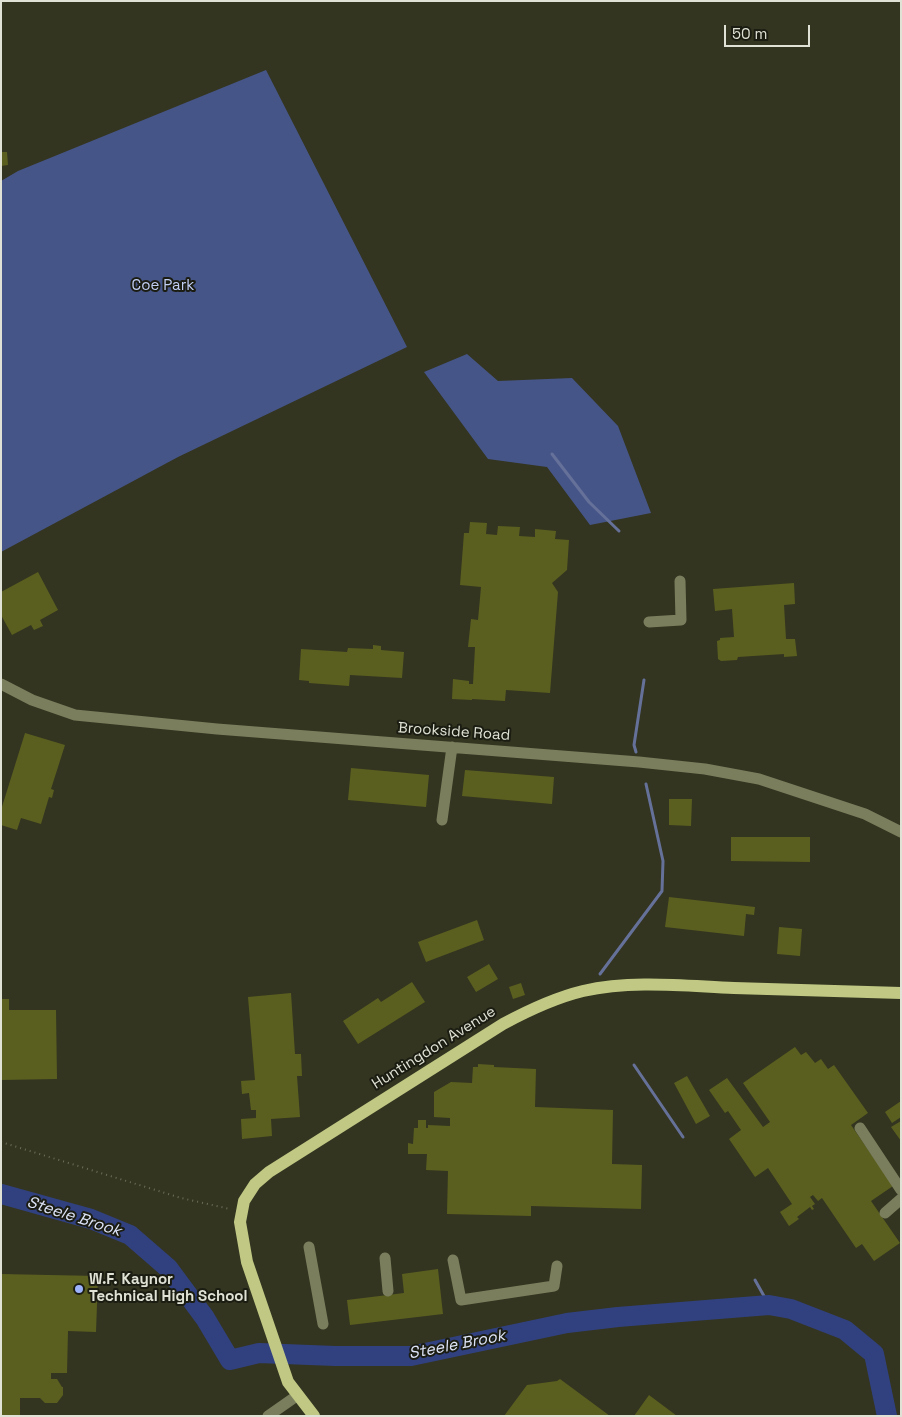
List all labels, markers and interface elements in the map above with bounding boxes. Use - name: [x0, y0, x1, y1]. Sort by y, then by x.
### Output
- scale bar: [727, 15, 813, 47]
- text: 50 m: [732, 24, 767, 43]
- park label: Coe Park: [132, 277, 194, 295]
- street label: Brookside Road: [397, 719, 511, 745]
- street label: Huntingdon Avenue: [369, 1003, 499, 1093]
- water label: Steele Brook: [24, 1193, 124, 1241]
- place label: W.F. Kaynor Technical High School: [89, 1271, 248, 1306]
- marker: W.F. Kaynor Technical High School: [73, 1283, 85, 1295]
- water label: Steele Brook: [407, 1326, 507, 1364]

